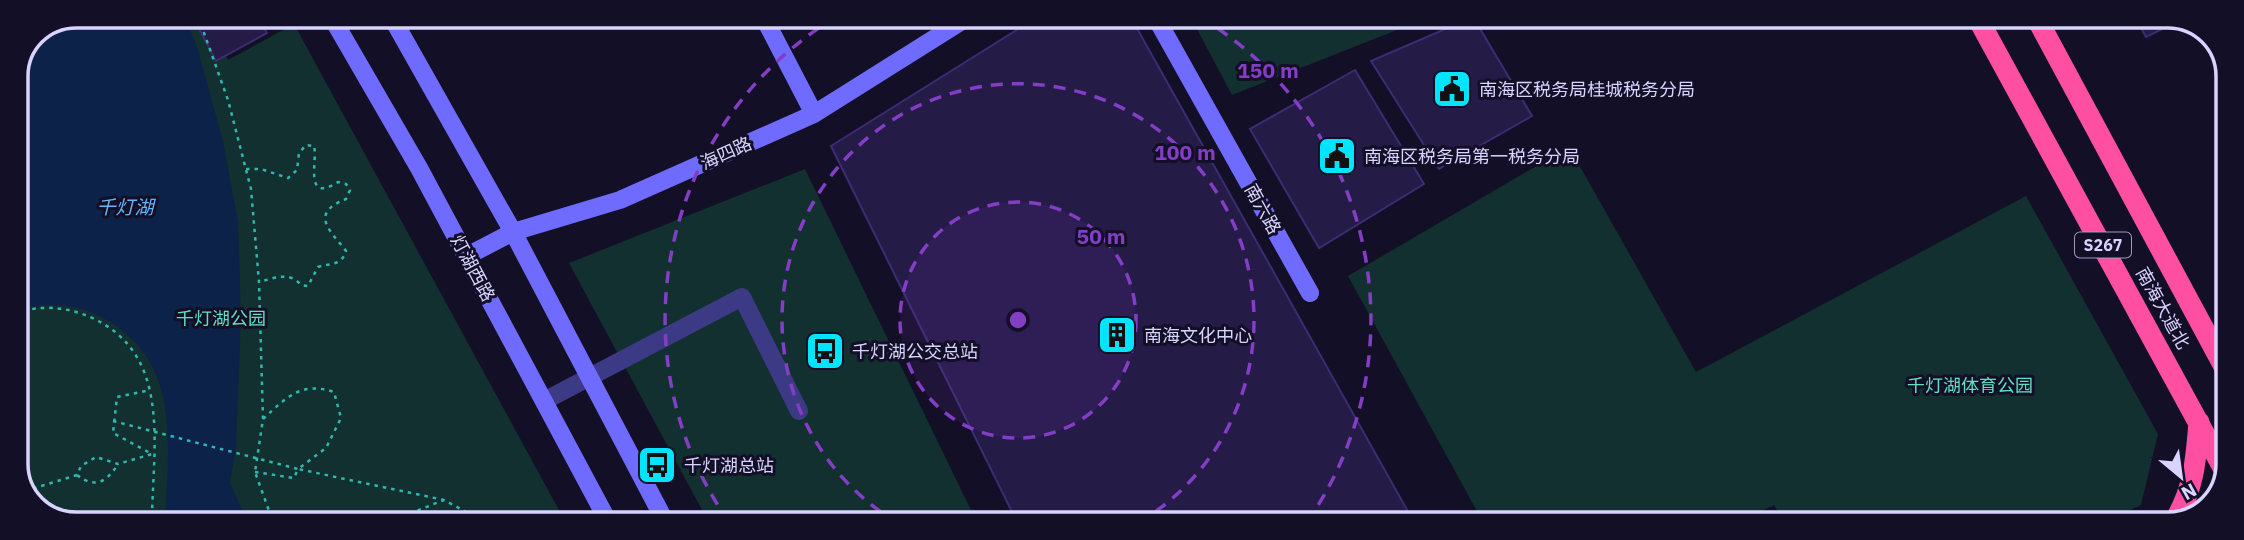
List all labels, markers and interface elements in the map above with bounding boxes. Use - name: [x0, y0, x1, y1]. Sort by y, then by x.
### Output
- text: 150 m: [1237, 56, 1299, 84]
- public building icon: 南海区税务局桂城税务分局: [1431, 68, 1473, 110]
- place label: 南海区税务局桂城税务分局: [1479, 78, 1695, 101]
- street label: 海四路: [697, 132, 755, 174]
- public building icon: 南海区税务局第一税务分局: [1316, 135, 1358, 177]
- text: 100 m: [1154, 138, 1216, 166]
- place label: 南海区税务局第一税务分局: [1364, 145, 1580, 168]
- street label: 南六路: [1240, 180, 1286, 238]
- water label: 千灯湖: [96, 195, 156, 219]
- text: 50 m: [1077, 222, 1125, 250]
- street label: 灯湖西路: [446, 231, 500, 305]
- road number: S267: [2075, 232, 2131, 258]
- street label: 南海大道北: [2131, 263, 2195, 353]
- park label: 千灯湖公园: [176, 307, 266, 330]
- centre of rings: [1006, 308, 1030, 332]
- building icon: 南海文化中心: [1096, 314, 1138, 356]
- place label: 南海文化中心: [1144, 324, 1252, 347]
- bus stop icon: 千灯湖公交总站: [804, 330, 846, 372]
- place label: 千灯湖公交总站: [852, 340, 978, 363]
- park label: 千灯湖体育公园: [1907, 374, 2033, 397]
- north arrow: [2146, 442, 2216, 512]
- bus stop icon: 千灯湖总站: [636, 444, 678, 486]
- place label: 千灯湖总站: [684, 454, 774, 477]
- text: N: [2177, 478, 2201, 506]

